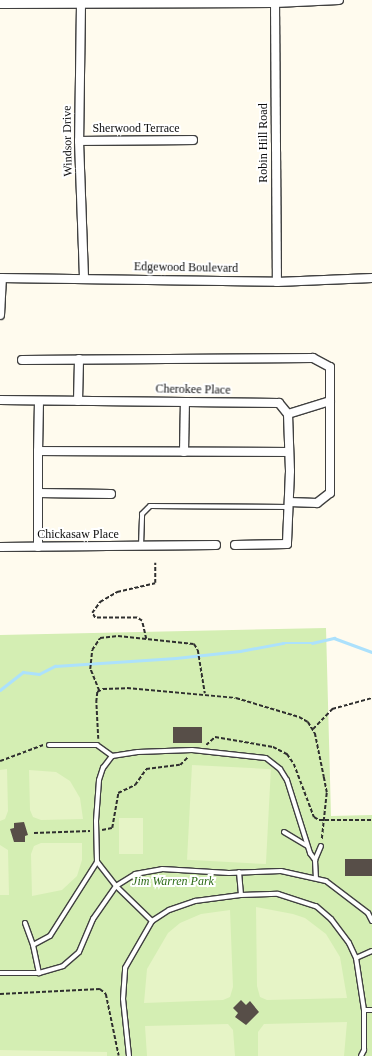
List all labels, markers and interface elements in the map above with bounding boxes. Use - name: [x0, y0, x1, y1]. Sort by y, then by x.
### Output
- street label: Robin Hill Road: [257, 103, 271, 183]
- street label: Windsor Drive: [60, 105, 76, 177]
- street label: Sherwood Terrace: [92, 122, 180, 136]
- street label: Edgewood Boulevard: [134, 260, 238, 276]
- street label: Cherokee Place: [155, 382, 231, 398]
- street label: Chickasaw Place: [37, 528, 119, 542]
- park label: Jim Warren Park: [132, 875, 214, 889]

